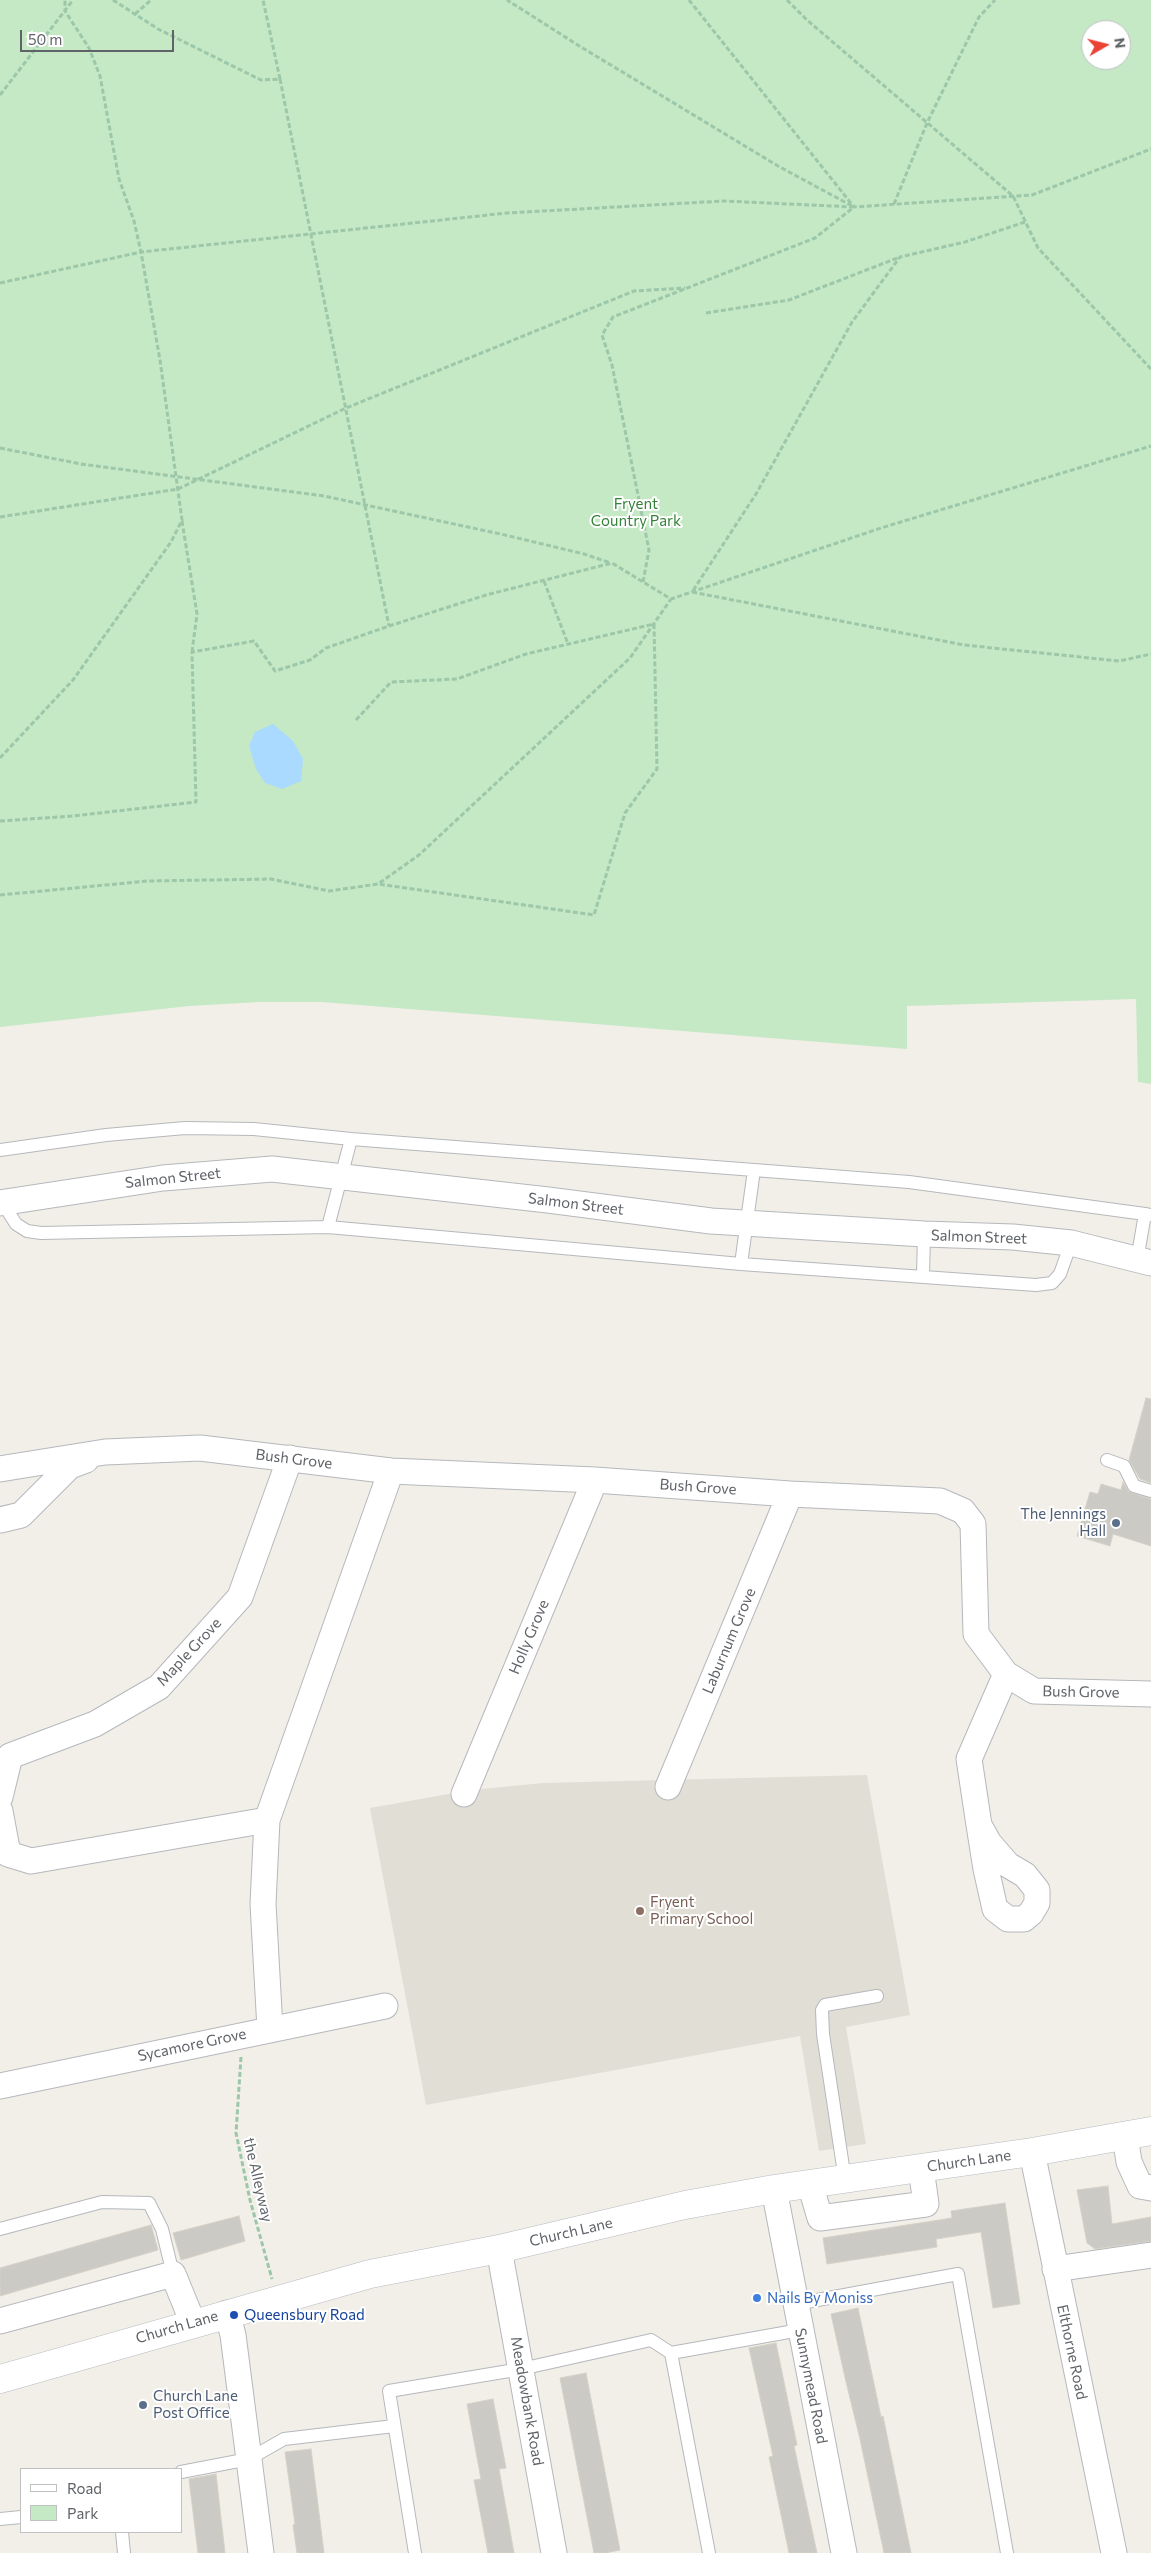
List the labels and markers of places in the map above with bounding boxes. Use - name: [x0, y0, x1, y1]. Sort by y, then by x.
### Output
- place label: The Jennings Hall: [1020, 1505, 1106, 1540]
- marker: The Jennings Hall: [1110, 1517, 1122, 1529]
- place label: Fryent Primary School: [650, 1893, 753, 1928]
- marker: Fryent Primary School: [634, 1905, 646, 1917]
- place label: Nails By Moniss: [767, 2289, 873, 2307]
- marker: Nails By Moniss: [751, 2292, 763, 2304]
- place label: Queensbury Road: [244, 2306, 365, 2324]
- marker: Queensbury Road: [228, 2309, 240, 2321]
- place label: Church Lane Post Office: [153, 2387, 238, 2422]
- marker: Church Lane Post Office: [137, 2399, 149, 2411]

